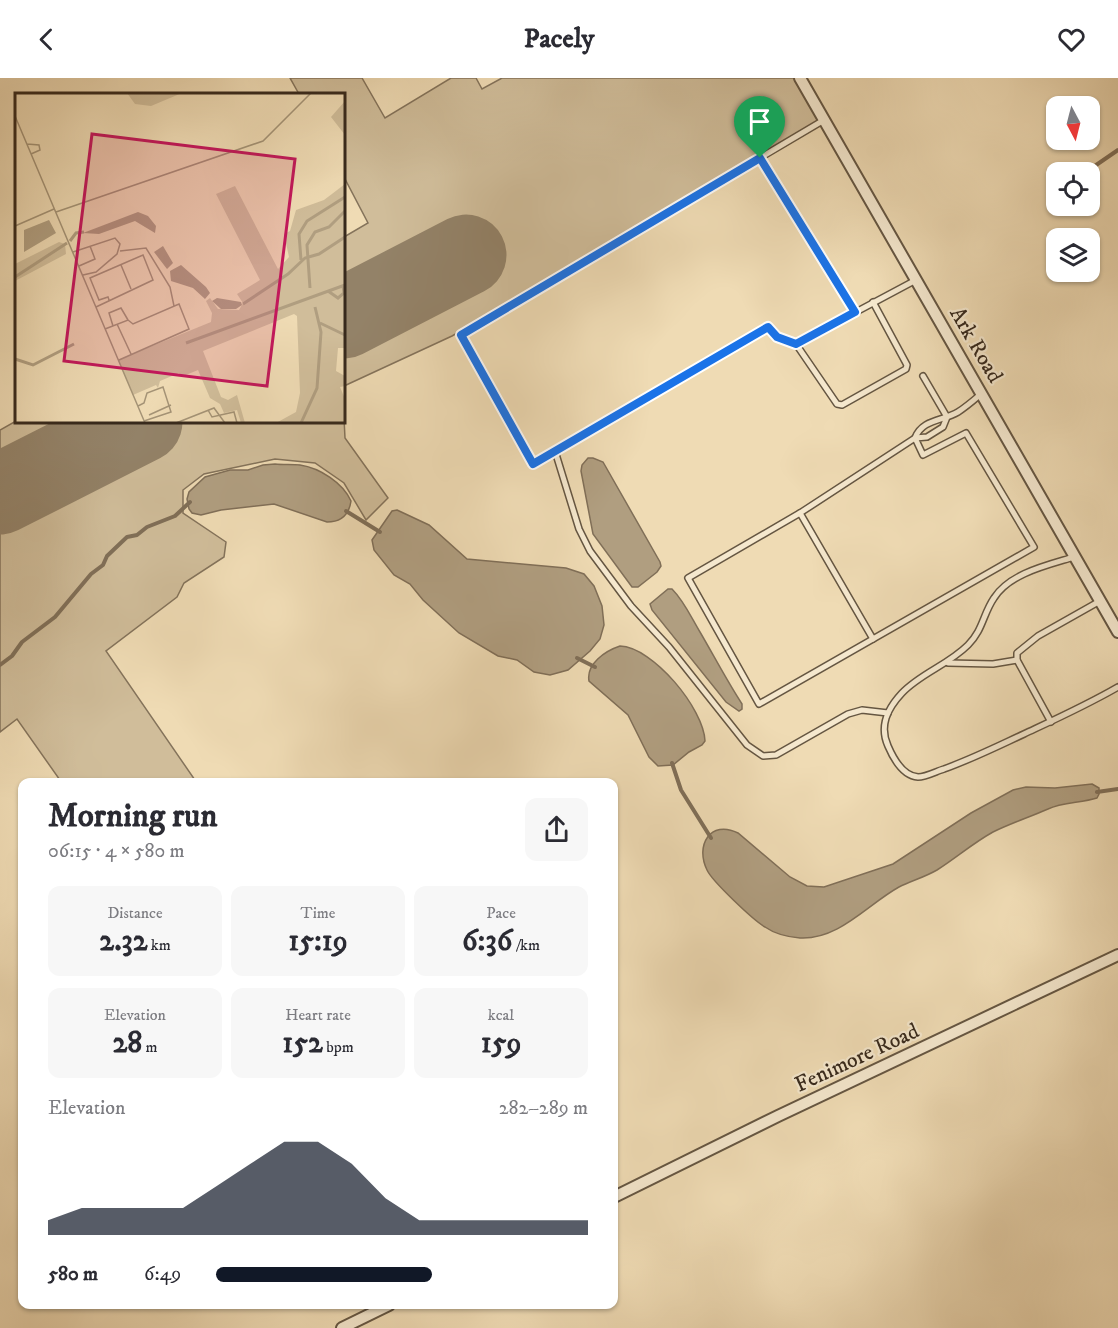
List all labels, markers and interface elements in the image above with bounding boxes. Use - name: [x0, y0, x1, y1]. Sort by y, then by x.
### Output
- text: Pacely: [524, 22, 594, 56]
- icon: back: [30, 23, 63, 56]
- icon: heart: [1055, 23, 1088, 56]
- inset map: [15, 93, 345, 423]
- pin: [734, 96, 785, 158]
- north arrow: [1046, 96, 1100, 150]
- map controls: [1046, 96, 1100, 282]
- icon: arrive: [743, 105, 776, 138]
- button: locate: [1046, 162, 1100, 216]
- button: layers: [1046, 228, 1100, 282]
- street label: Ark Road: [943, 302, 1009, 388]
- text: Morning run: [48, 796, 217, 837]
- button: share: [525, 798, 588, 861]
- text: 06:15 · 4 × 580 m: [48, 839, 185, 864]
- text: Distance: [107, 903, 163, 923]
- text: Time: [301, 903, 335, 923]
- text: Pace: [486, 903, 516, 923]
- text: 2.32: [99, 923, 147, 960]
- text: 15:19: [288, 923, 348, 960]
- text: 6:36: [462, 923, 512, 960]
- text: km: [147, 935, 171, 955]
- text: /km: [512, 935, 540, 955]
- text: Elevation: [104, 1005, 166, 1025]
- text: Heart rate: [285, 1005, 351, 1025]
- text: kcal: [488, 1005, 514, 1025]
- street label: Fenimore Road: [791, 1017, 923, 1099]
- text: 28: [112, 1025, 142, 1062]
- text: 152: [282, 1025, 323, 1062]
- text: 159: [481, 1025, 521, 1062]
- text: m: [142, 1037, 158, 1057]
- text: bpm: [323, 1037, 354, 1057]
- text: Elevation: [48, 1096, 125, 1121]
- text: 282–289 m: [499, 1096, 588, 1121]
- text: 580 m: [48, 1262, 98, 1287]
- text: 6:49: [144, 1262, 181, 1287]

